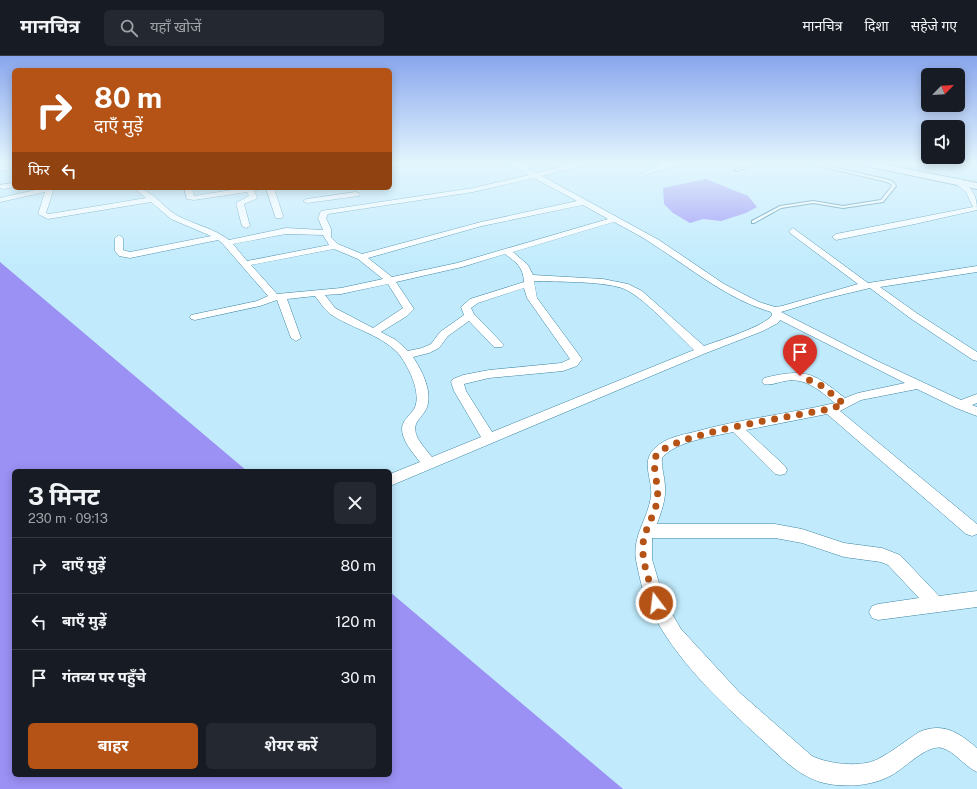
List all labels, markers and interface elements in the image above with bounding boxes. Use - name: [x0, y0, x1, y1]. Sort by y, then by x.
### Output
- search box: [104, 10, 384, 46]
- text: मानचित्र: [20, 15, 80, 37]
- icon: search: [118, 17, 140, 39]
- text: यहाँ खोजें: [150, 18, 201, 35]
- text: मानचित्र: [802, 18, 842, 34]
- text: दिशा: [864, 18, 889, 34]
- text: सहेजे गए: [911, 18, 957, 34]
- north arrow: [921, 68, 965, 112]
- map controls: [921, 68, 965, 164]
- text: 80 m: [94, 81, 162, 114]
- icon: right: [28, 84, 80, 136]
- text: दाएँ मुड़ें: [94, 115, 143, 136]
- button: sound: [921, 120, 965, 164]
- icon: left: [58, 160, 80, 182]
- text: फिर: [28, 161, 50, 178]
- pin: [783, 335, 817, 376]
- icon: arrive: [789, 341, 811, 363]
- text: 3 मिनट: [28, 482, 100, 510]
- button: close: [334, 482, 376, 524]
- text: 230 m · 09:13: [28, 511, 108, 526]
- icon: right: [28, 555, 50, 577]
- text: दाएँ मुड़ें: [62, 556, 106, 573]
- text: 80 m: [341, 557, 376, 574]
- position arrow: [635, 582, 677, 624]
- icon: left: [28, 611, 50, 633]
- text: बाएँ मुड़ें: [62, 612, 107, 629]
- text: 120 m: [335, 613, 376, 630]
- icon: arrive: [28, 667, 50, 689]
- text: गंतव्य पर पहुँचे: [62, 668, 146, 685]
- text: 30 m: [341, 669, 376, 686]
- button: बाहर: [28, 723, 198, 769]
- button: शेयर करें: [206, 723, 376, 769]

